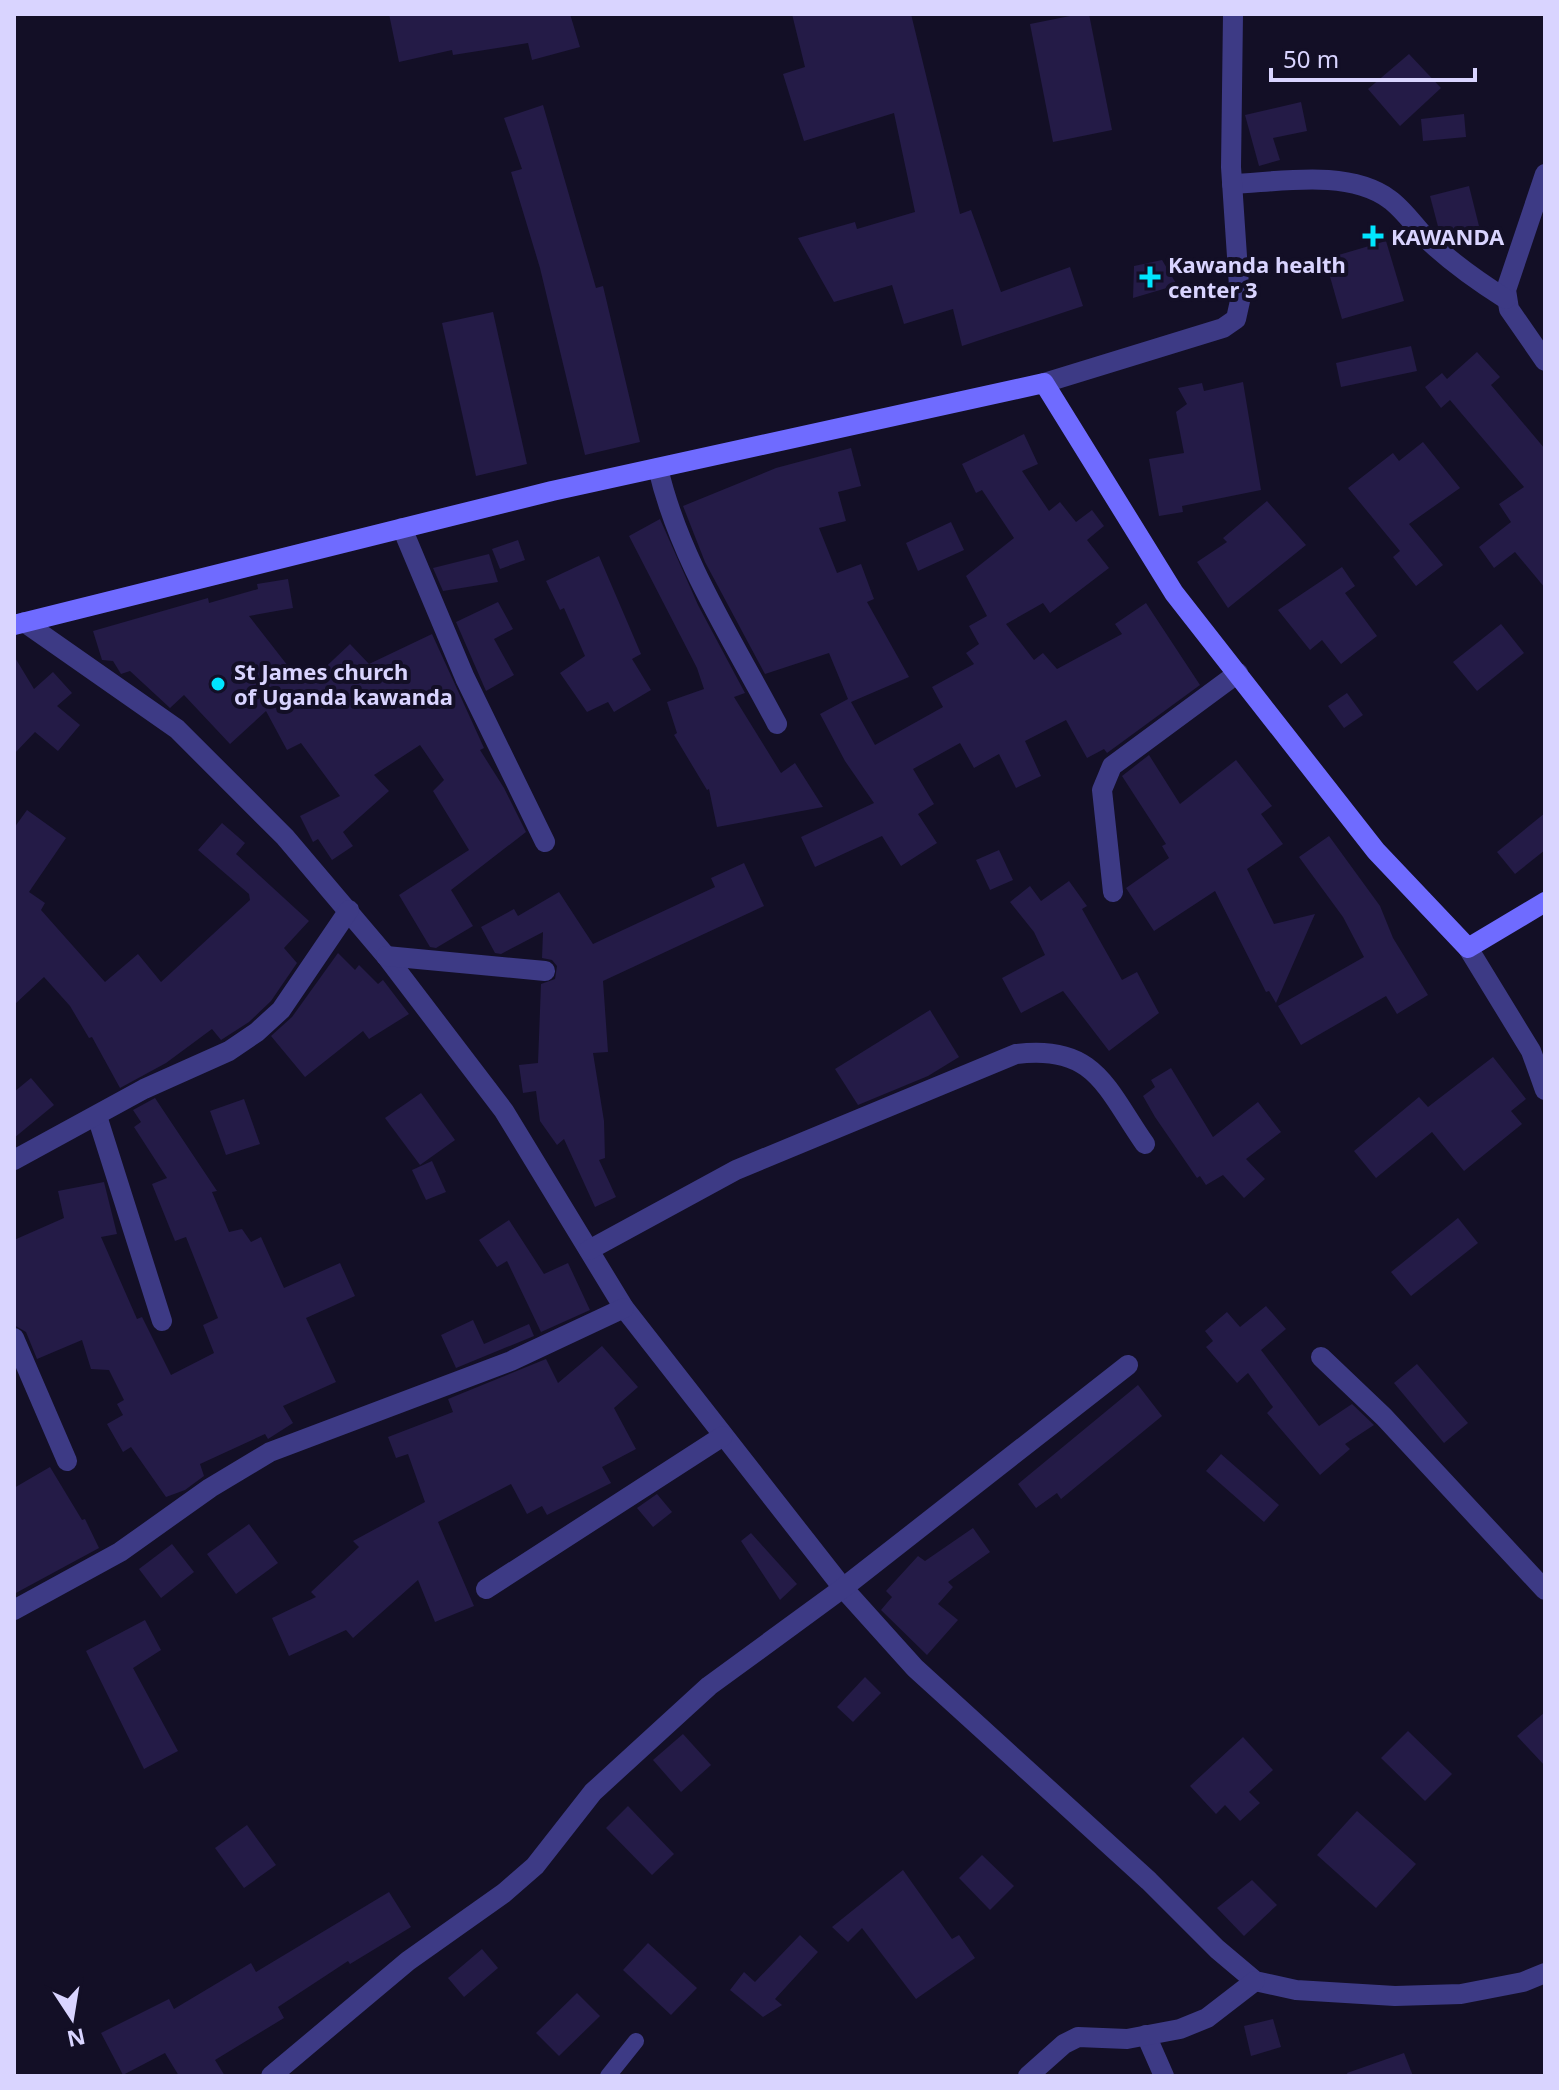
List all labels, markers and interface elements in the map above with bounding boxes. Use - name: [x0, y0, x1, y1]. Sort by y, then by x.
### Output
- scale bar: [1271, 32, 1475, 82]
- text: 50 m: [1283, 42, 1339, 75]
- place label: KAWANDA: [1391, 221, 1505, 251]
- marker: KAWANDA: [1362, 225, 1384, 247]
- place label: Kawanda health center 3: [1168, 249, 1346, 304]
- marker: Kawanda health center 3: [1139, 266, 1161, 288]
- place label: St James church of Uganda kawanda: [234, 656, 453, 711]
- marker: St James church of Uganda kawanda: [209, 675, 227, 693]
- north arrow: [32, 1978, 112, 2058]
- text: N: [64, 2022, 88, 2055]

